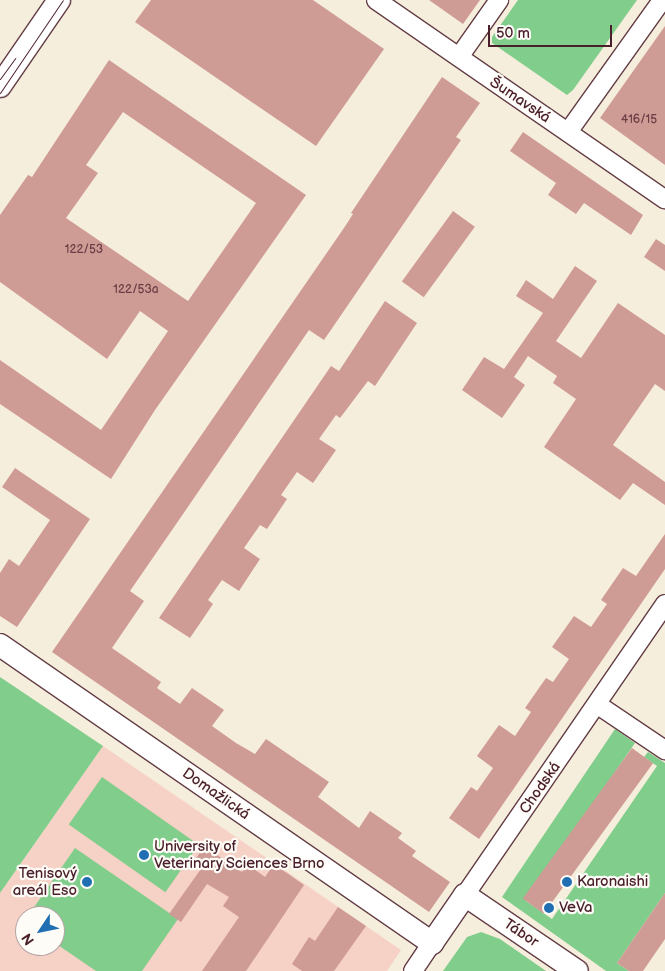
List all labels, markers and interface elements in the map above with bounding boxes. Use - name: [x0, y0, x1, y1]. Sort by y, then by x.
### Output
- scale bar: [490, 15, 614, 47]
- text: 50 m: [496, 24, 530, 43]
- street label: Šumavská: [486, 73, 554, 127]
- house number: 416/15: [621, 113, 657, 127]
- house number: 122/53: [65, 243, 103, 257]
- house number: 122/53a: [113, 283, 159, 297]
- street label: Chodská: [516, 759, 564, 817]
- street label: Domažlická: [179, 764, 253, 824]
- place label: University of Veterinary Sciences Brno: [154, 837, 326, 872]
- marker: University of Veterinary Sciences Brno: [138, 849, 150, 861]
- place label: Tenisový areál Eso: [13, 864, 77, 899]
- place label: Karonaishi: [577, 873, 648, 891]
- marker: Tenisový areál Eso: [81, 876, 93, 888]
- marker: Karonaishi: [561, 876, 573, 888]
- place label: VeVa: [559, 899, 593, 917]
- marker: VeVa: [543, 902, 555, 914]
- north arrow: [15, 906, 65, 956]
- street label: Tábor: [500, 915, 542, 951]
- text: N: [18, 930, 38, 948]

